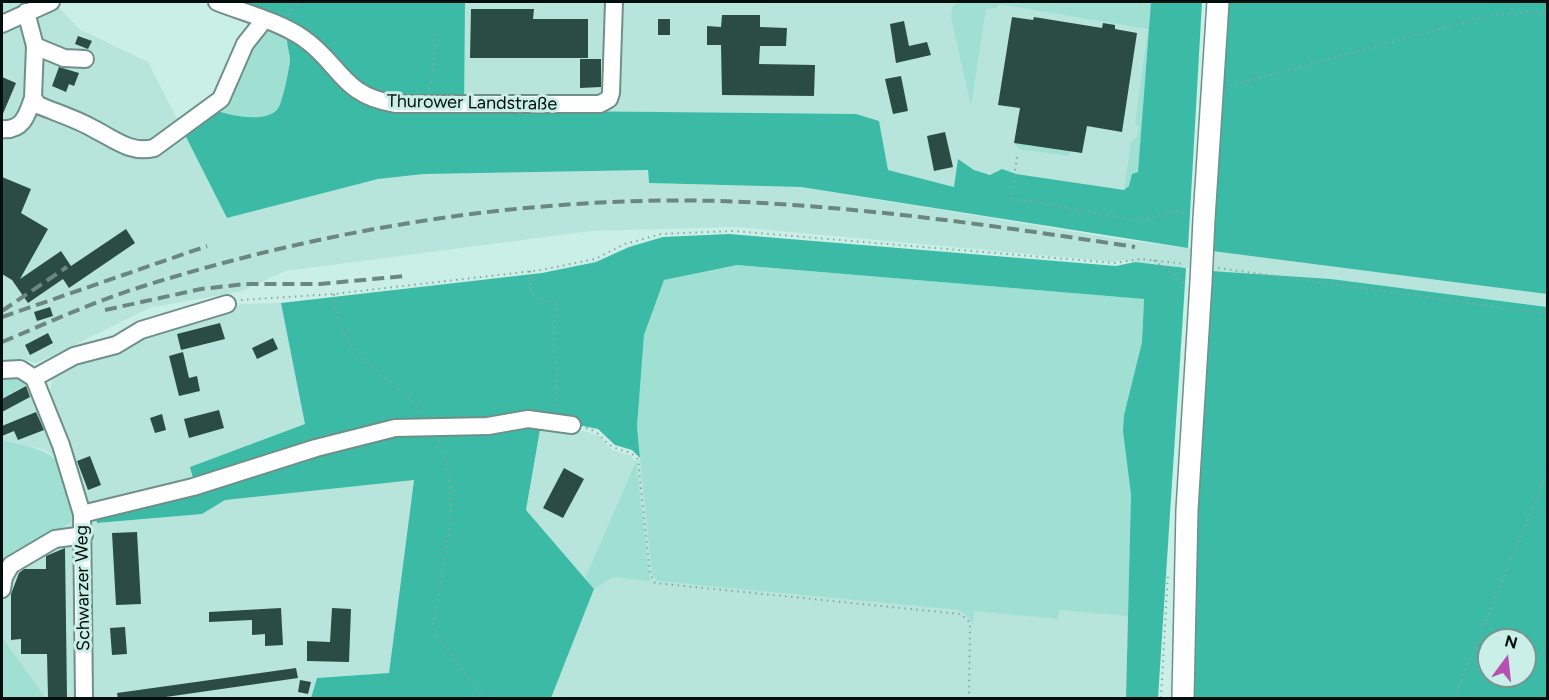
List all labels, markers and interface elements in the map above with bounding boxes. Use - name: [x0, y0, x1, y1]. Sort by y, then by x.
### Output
- street label: Thurower Landstraße: [387, 91, 557, 115]
- street label: Schwarzer Weg: [71, 525, 95, 651]
- north arrow: [1477, 628, 1537, 688]
- text: N: [1503, 631, 1520, 653]

